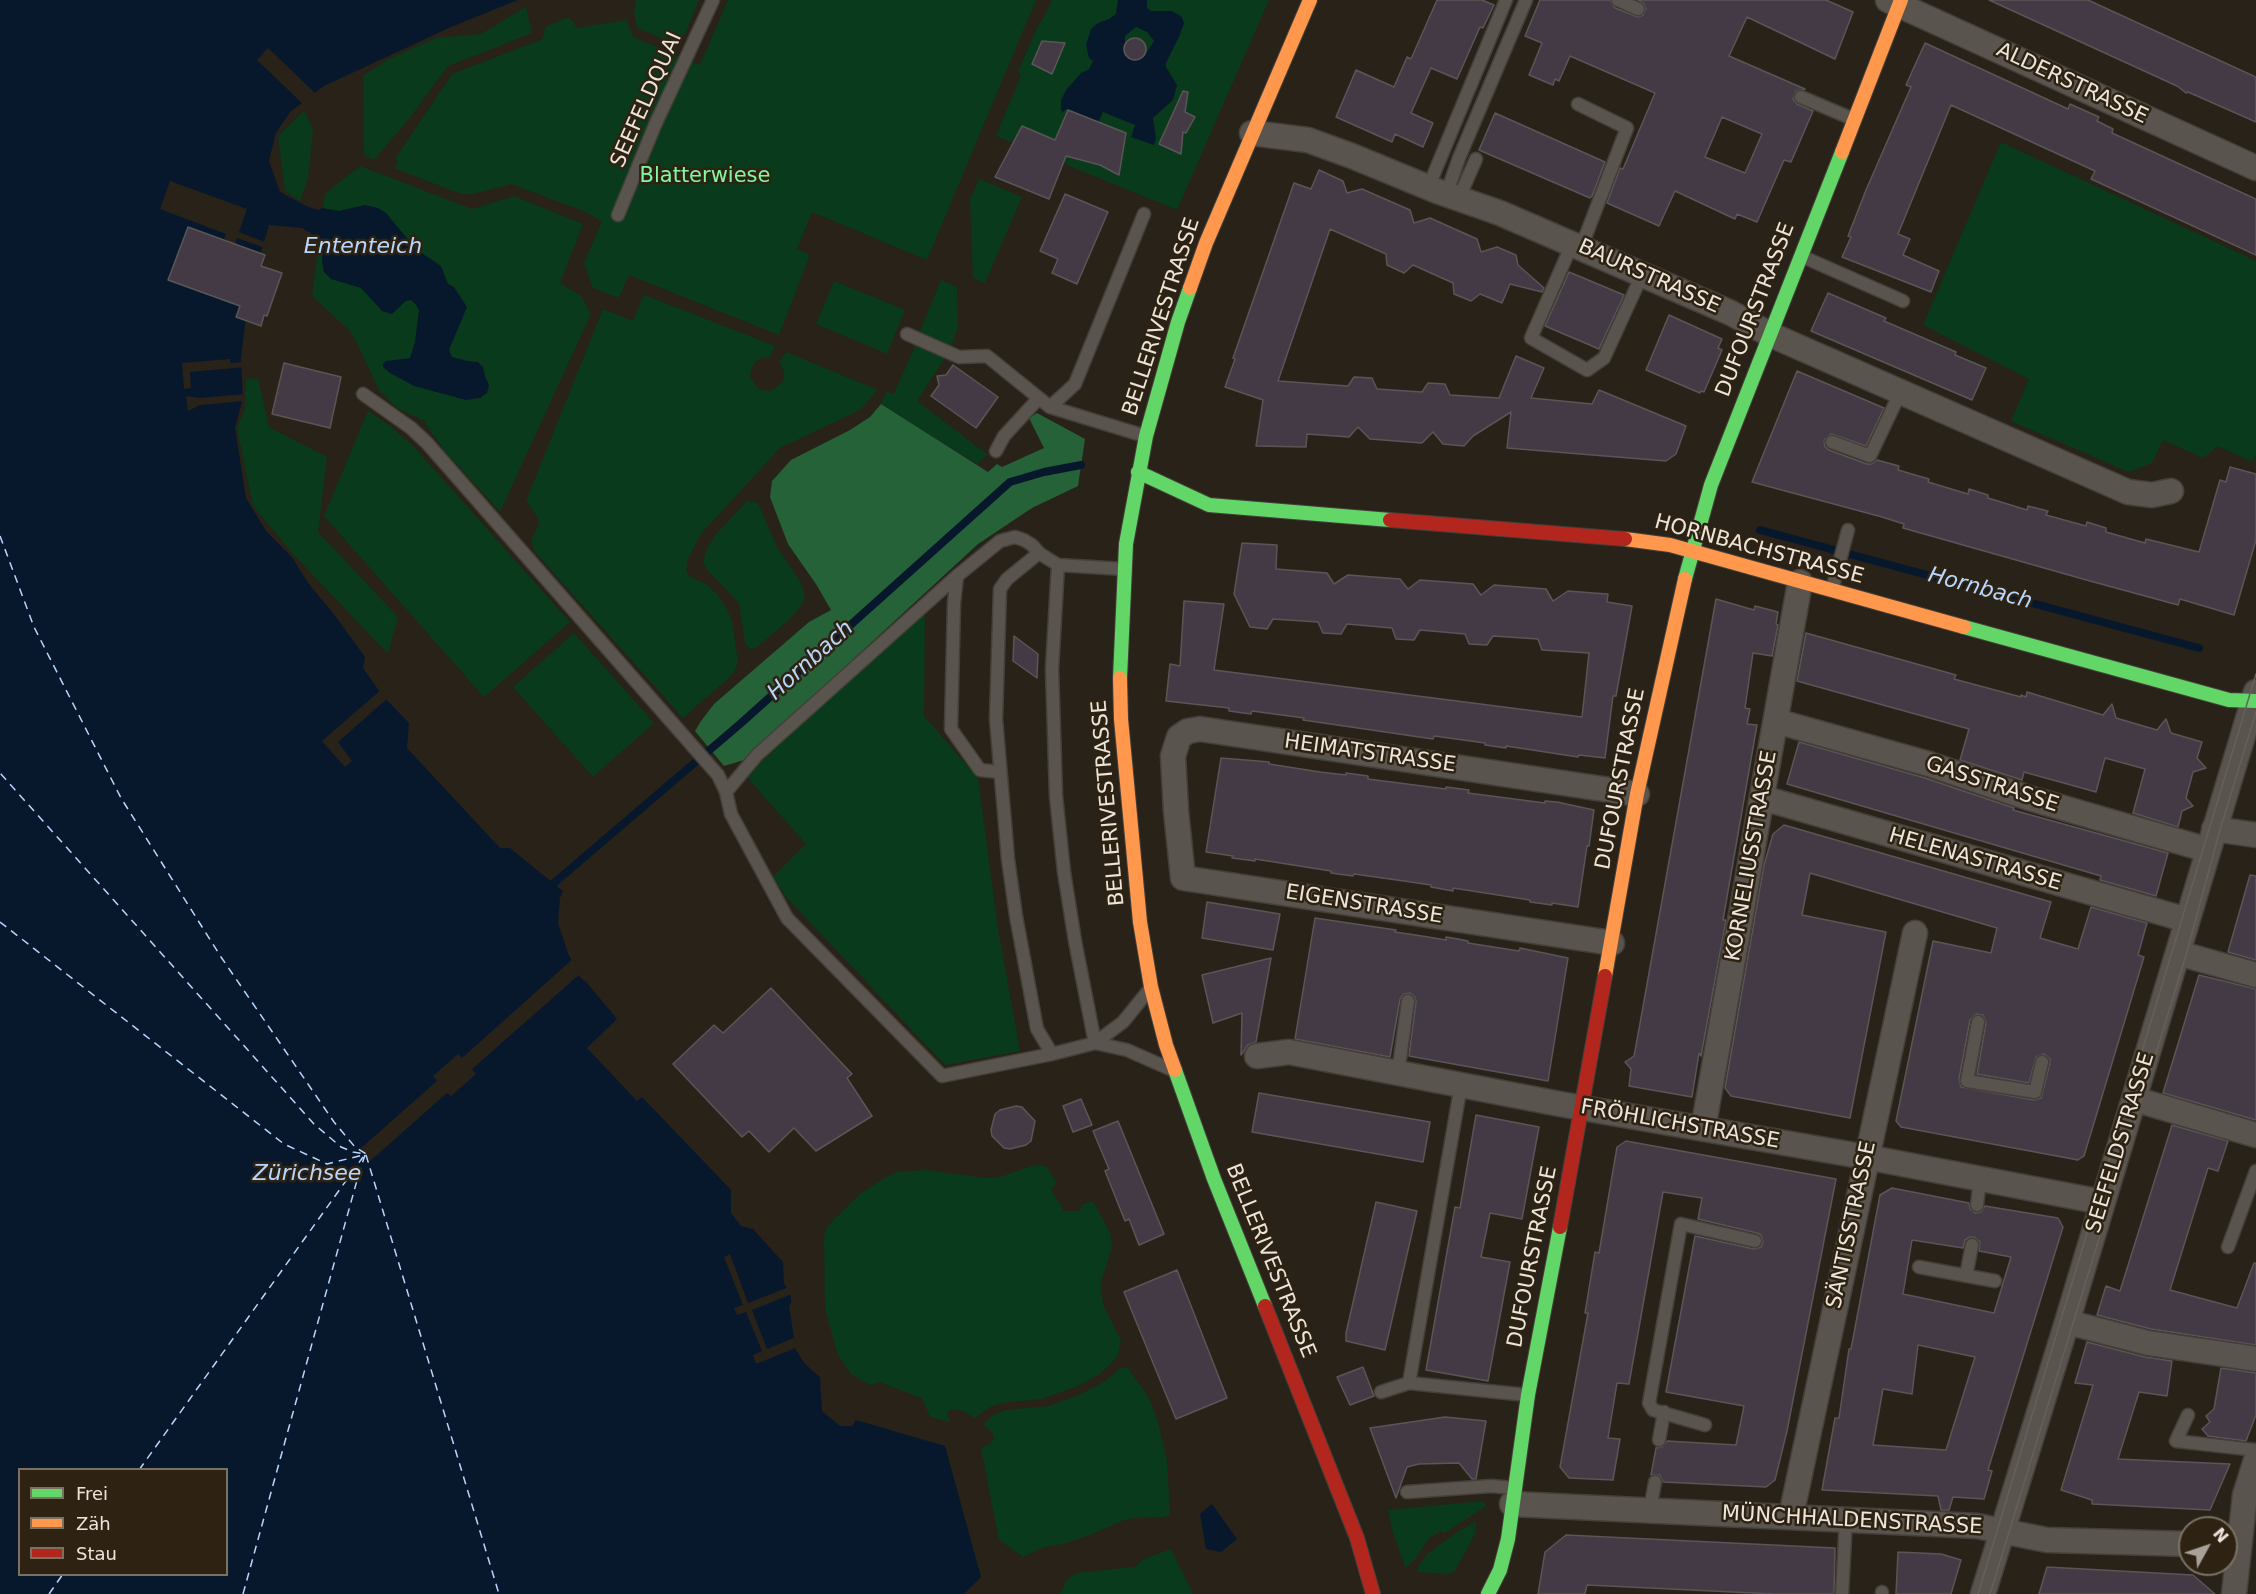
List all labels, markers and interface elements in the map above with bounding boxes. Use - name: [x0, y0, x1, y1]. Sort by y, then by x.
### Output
- street label: SEEFELDQUAI: [606, 28, 688, 172]
- street label: ALDERSTRASSE: [1992, 38, 2152, 130]
- park label: Blatterwiese: [640, 164, 770, 190]
- street label: BELLERIVESTRASSE: [1118, 215, 1206, 419]
- street label: DUFOURSTRASSE: [1711, 219, 1801, 401]
- water label: Ententeich: [304, 234, 422, 260]
- street label: BAURSTRASSE: [1574, 234, 1724, 320]
- street label: HORNBACHSTRASSE: [1652, 510, 1866, 590]
- water label: Hornbach: [1925, 562, 2035, 616]
- water label: Hornbach: [763, 616, 859, 706]
- street label: DUFOURSTRASSE: [1591, 686, 1651, 872]
- street label: BELLERIVESTRASSE: [1087, 699, 1131, 907]
- street label: HEIMATSTRASSE: [1283, 729, 1457, 779]
- street label: KORNELIUSSTRASSE: [1721, 749, 1783, 963]
- street label: GASSTRASSE: [1922, 752, 2062, 818]
- street label: HELENASTRASSE: [1886, 823, 2064, 897]
- street label: EIGENSTRASSE: [1284, 880, 1444, 930]
- street label: SEEFELDSTRASSE: [2082, 1050, 2160, 1236]
- street label: FRÖHLICHSTRASSE: [1579, 1095, 1781, 1155]
- street label: SÄNTISSTRASSE: [1822, 1139, 1882, 1311]
- street label: BELLERIVESTRASSE: [1220, 1160, 1320, 1362]
- water label: Zürichsee: [253, 1161, 361, 1187]
- street label: DUFOURSTRASSE: [1503, 1164, 1563, 1350]
- legend: [18, 1468, 228, 1576]
- text: Frei: [76, 1483, 108, 1504]
- street label: MÜNCHHALDENSTRASSE: [1721, 1502, 1983, 1540]
- text: Zäh: [76, 1513, 111, 1534]
- north arrow: [2178, 1516, 2238, 1576]
- text: N: [2209, 1524, 2232, 1547]
- text: Stau: [76, 1543, 117, 1564]

